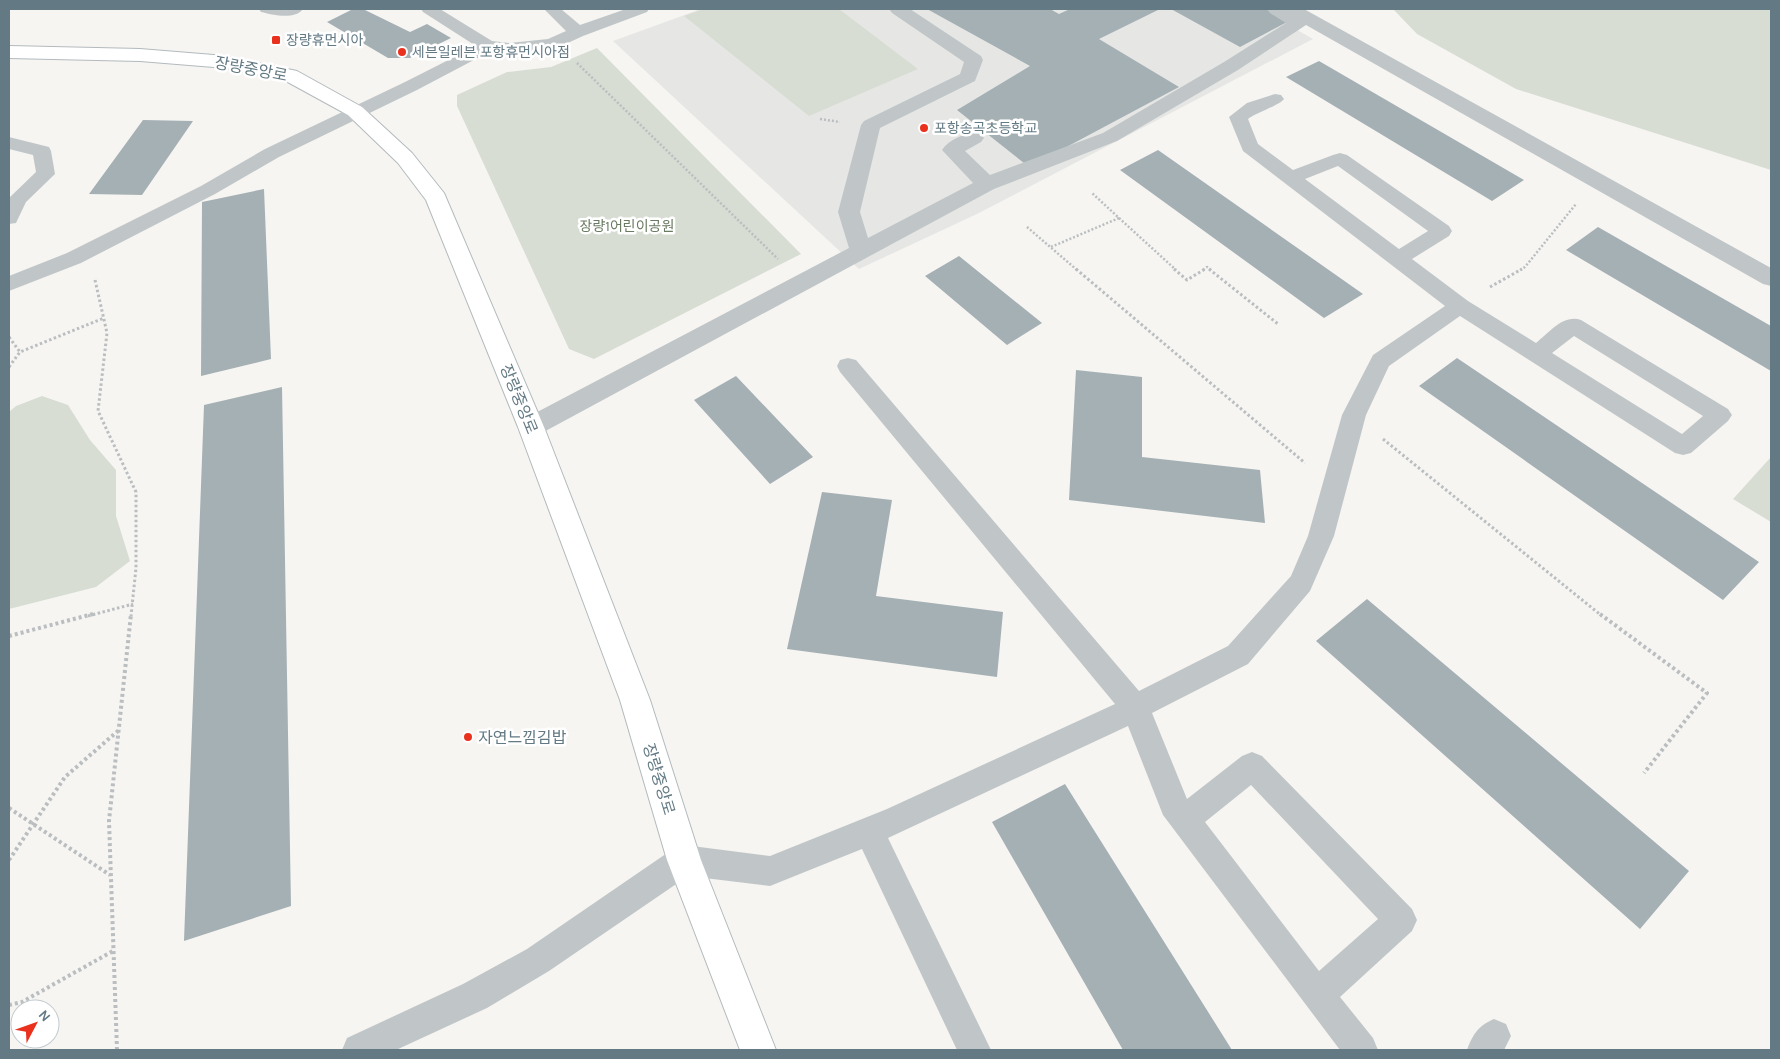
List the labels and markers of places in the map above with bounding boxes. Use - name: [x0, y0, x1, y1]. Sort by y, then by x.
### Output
- place label: 장량휴먼시아: [286, 32, 363, 49]
- marker: 장량휴먼시아: [270, 34, 282, 46]
- place label: 세븐일레븐 포항휴먼시아점: [412, 44, 570, 61]
- marker: 세븐일레븐 포항휴먼시아점: [396, 46, 408, 58]
- place label: 포항송곡초등학교: [934, 120, 1037, 137]
- marker: 포항송곡초등학교: [918, 122, 930, 134]
- place label: 자연느낌김밥: [478, 728, 567, 747]
- marker: 자연느낌김밥: [462, 731, 474, 743]

